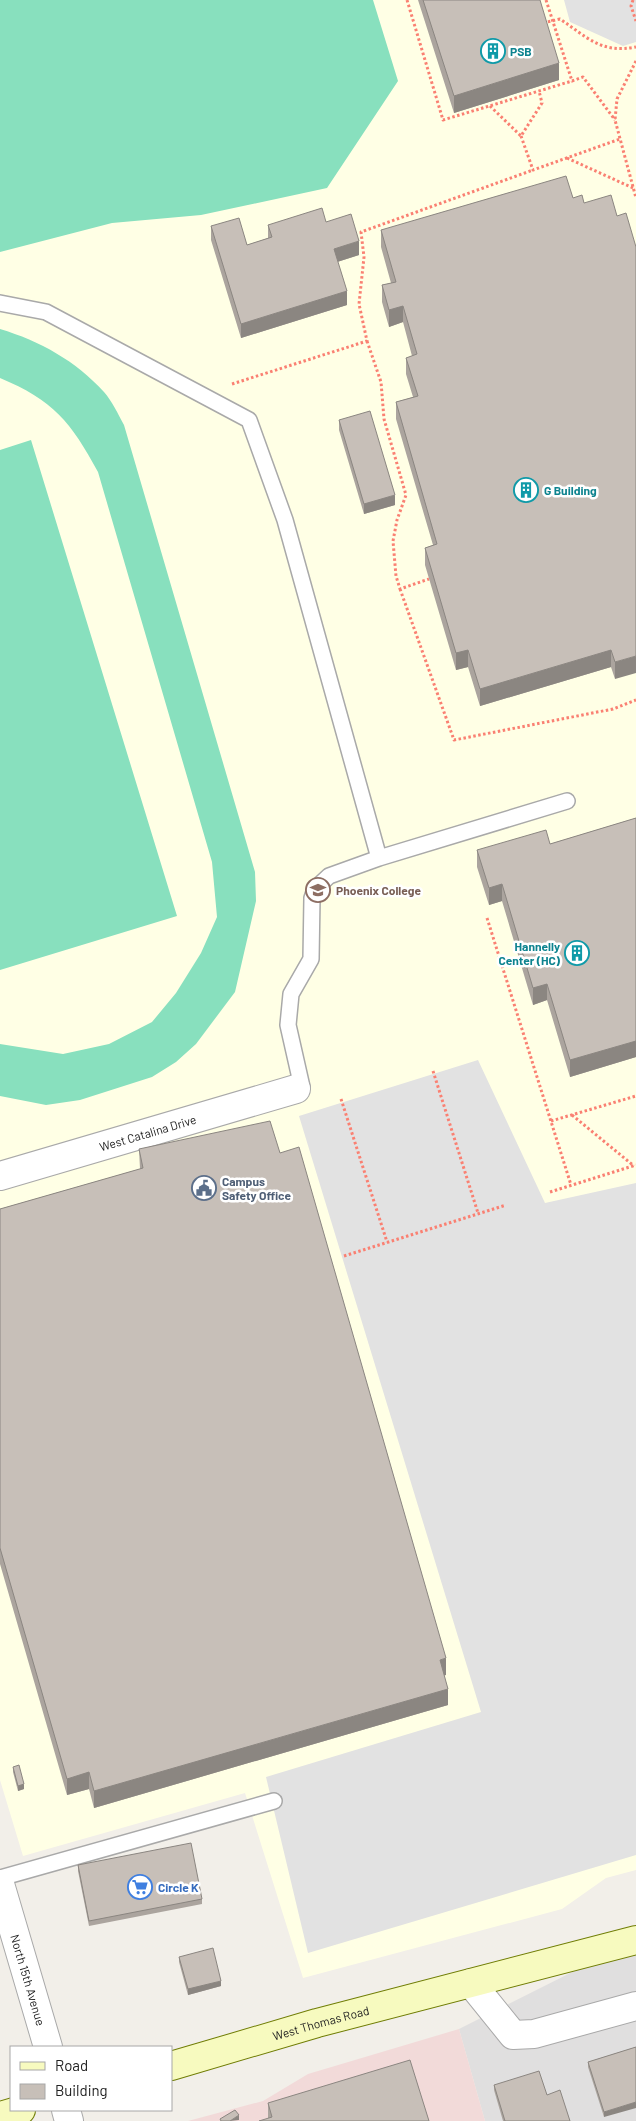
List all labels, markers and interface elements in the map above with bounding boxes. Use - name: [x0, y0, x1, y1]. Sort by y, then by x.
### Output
- building icon: PSB: [480, 38, 506, 64]
- place label: PSB: [510, 44, 532, 58]
- building icon: G Building: [513, 477, 539, 503]
- place label: G Building: [544, 483, 597, 497]
- school or university icon: Phoenix College: [305, 877, 331, 903]
- place label: Phoenix College: [336, 883, 421, 897]
- place label: Hannelly Center (HC): [498, 939, 561, 967]
- building icon: Hannelly Center (HC): [564, 940, 590, 966]
- street label: West Catalina Drive: [98, 1112, 198, 1153]
- place label: Campus Safety Office: [222, 1174, 291, 1202]
- public building icon: Campus Safety Office: [191, 1175, 217, 1201]
- supermarket icon: Circle K: [127, 1874, 153, 1900]
- place label: Circle K: [158, 1880, 199, 1894]
- street label: North 15th Avenue: [8, 1933, 48, 2027]
- street label: West Thomas Road: [271, 2003, 371, 2043]
- legend: [10, 2046, 172, 2111]
- text: Road: [55, 2056, 88, 2074]
- text: Building: [55, 2081, 108, 2099]

